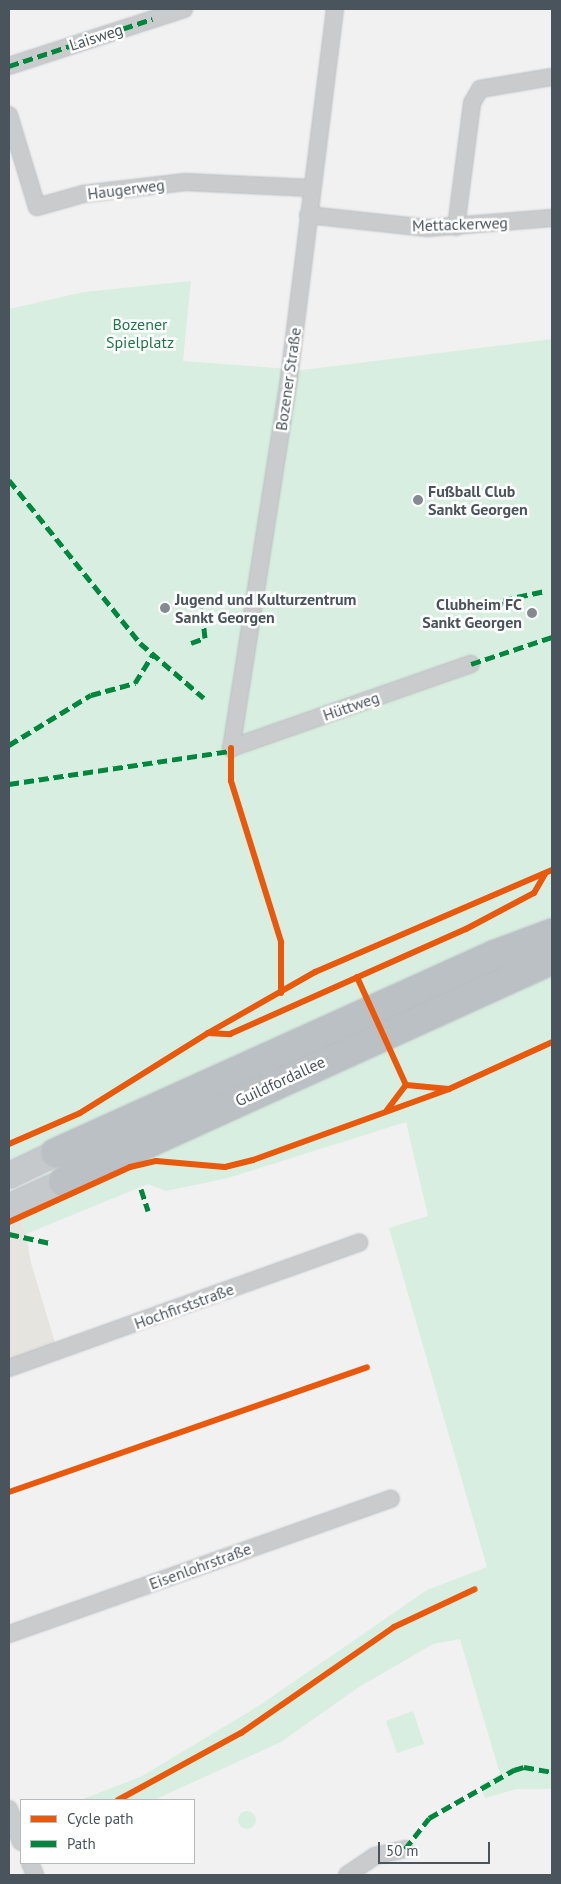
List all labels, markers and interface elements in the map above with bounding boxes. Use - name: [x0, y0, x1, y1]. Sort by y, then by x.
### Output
- street label: Laisweg: [67, 19, 125, 55]
- street label: Haugerweg: [86, 175, 166, 203]
- street label: Mettackerweg: [412, 213, 508, 235]
- park label: Bozener Spielplatz: [106, 314, 174, 352]
- street label: Bozener Straße: [271, 326, 305, 432]
- place label: Fußball Club Sankt Georgen: [428, 481, 528, 519]
- marker: Fußball Club Sankt Georgen: [412, 494, 424, 506]
- place label: Jugend und Kulturzentrum Sankt Georgen: [175, 589, 357, 627]
- place label: Clubheim FC Sankt Georgen: [422, 594, 522, 632]
- marker: Jugend und Kulturzentrum Sankt Georgen: [159, 602, 171, 614]
- marker: Clubheim FC Sankt Georgen: [526, 607, 538, 619]
- street label: Hüttweg: [320, 687, 382, 725]
- street label: Guildfordallee: [232, 1052, 328, 1110]
- street label: Hochfirststraße: [132, 1279, 236, 1333]
- street label: Eisenlohrstraße: [146, 1539, 254, 1593]
- legend: [20, 1799, 195, 1864]
- text: Cycle path: [67, 1809, 133, 1828]
- scale bar: [381, 1832, 494, 1864]
- text: Path: [67, 1834, 96, 1853]
- text: 50 m: [386, 1841, 419, 1860]

